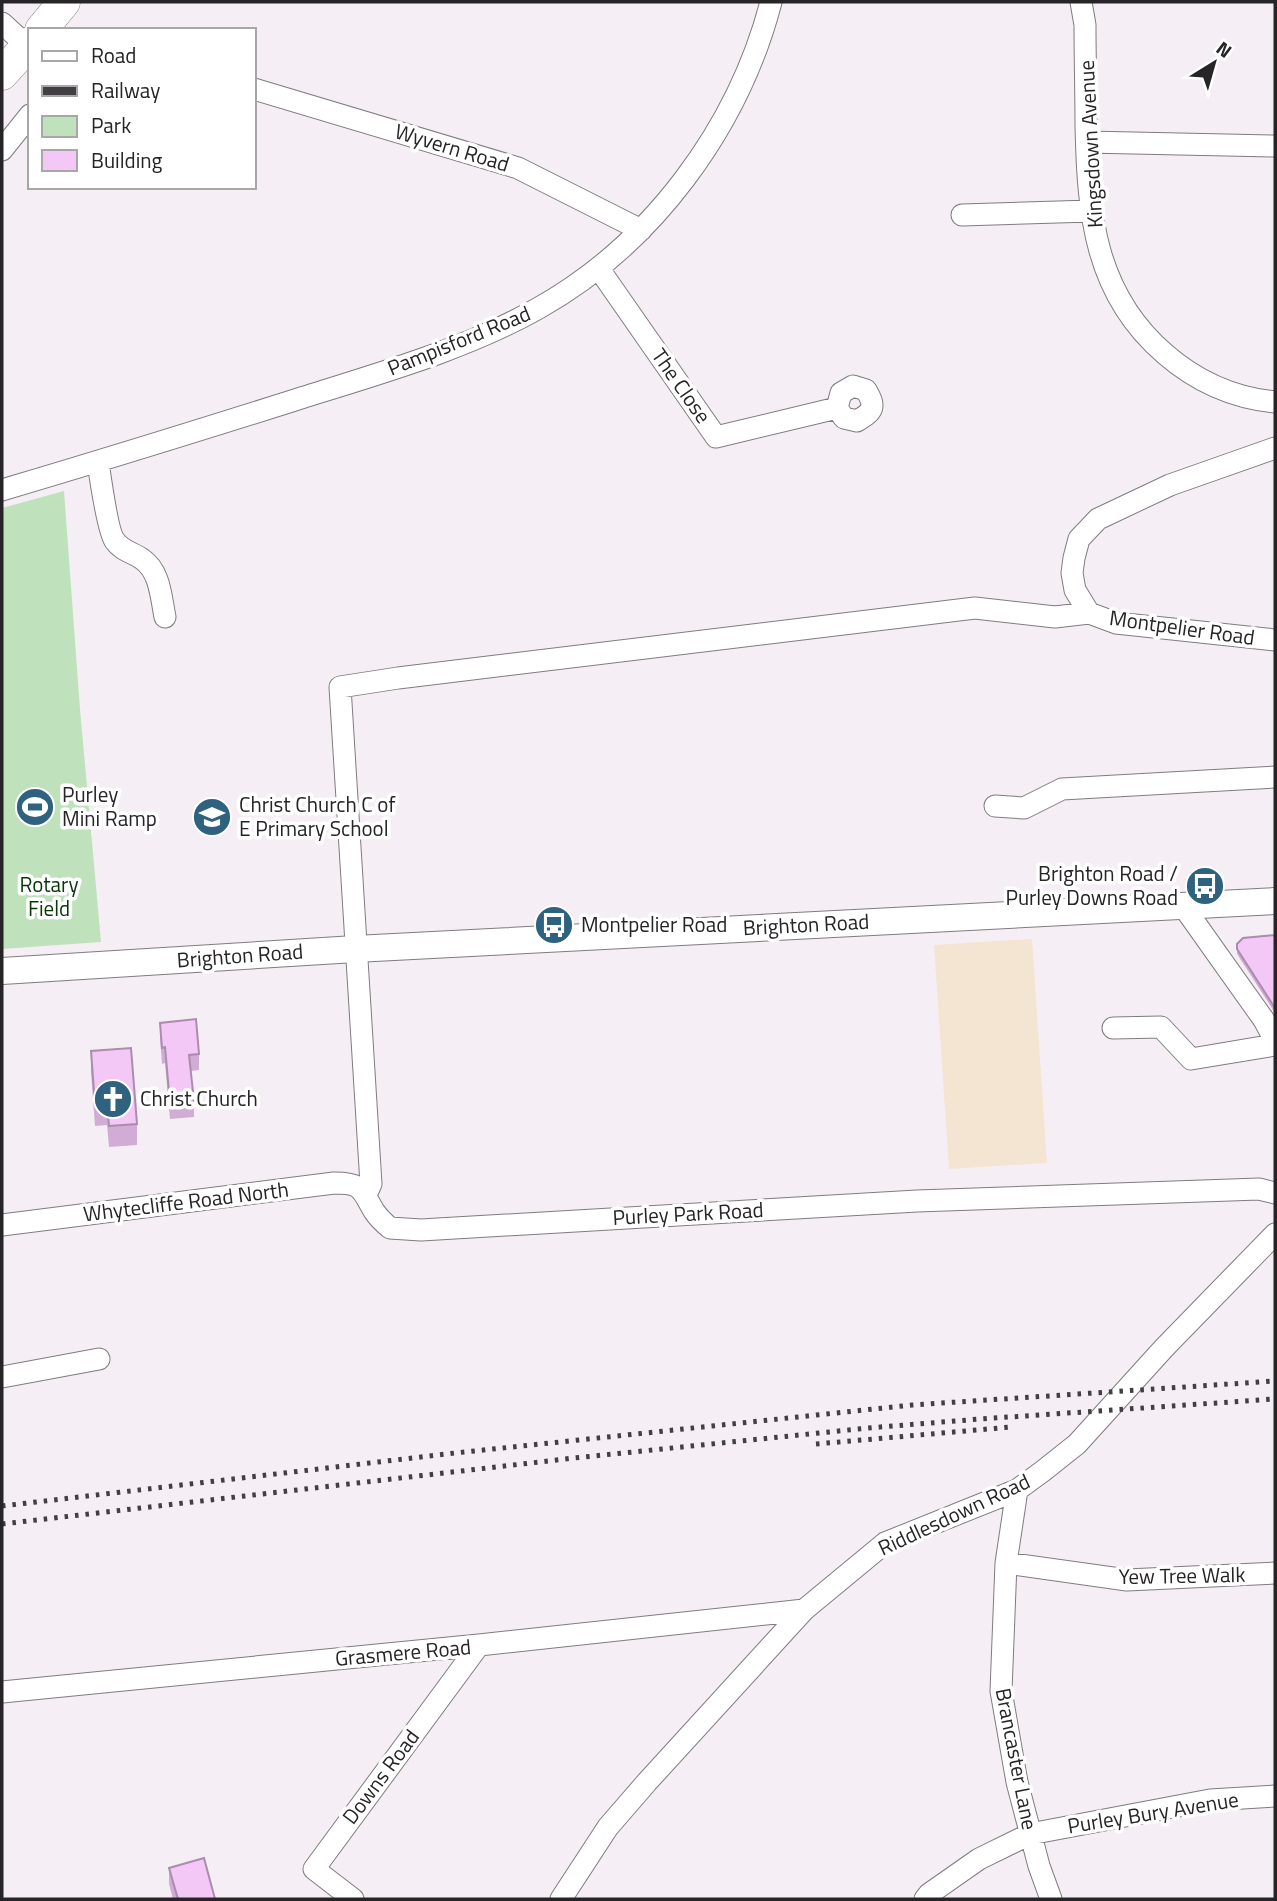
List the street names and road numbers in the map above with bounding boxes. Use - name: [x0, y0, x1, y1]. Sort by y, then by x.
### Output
- street label: Kingsdown Avenue: [1070, 59, 1110, 229]
- street label: Wyvern Road: [391, 115, 513, 180]
- street label: Pampisford Road: [382, 297, 535, 383]
- street label: The Close: [644, 341, 719, 430]
- street label: Montpelier Road: [1107, 601, 1257, 653]
- street label: Brighton Road: [742, 905, 870, 943]
- street label: Brighton Road: [176, 935, 304, 975]
- street label: Whytecliffe Road North: [81, 1173, 290, 1229]
- street label: Purley Park Road: [612, 1193, 764, 1233]
- street label: Riddlesdown Road: [872, 1465, 1035, 1563]
- street label: Yew Tree Walk: [1118, 1558, 1246, 1592]
- street label: Grasmere Road: [334, 1630, 472, 1674]
- street label: Brancaster Lane: [988, 1685, 1046, 1832]
- street label: Downs Road: [334, 1722, 427, 1831]
- street label: Purley Bury Avenue: [1065, 1783, 1241, 1841]

